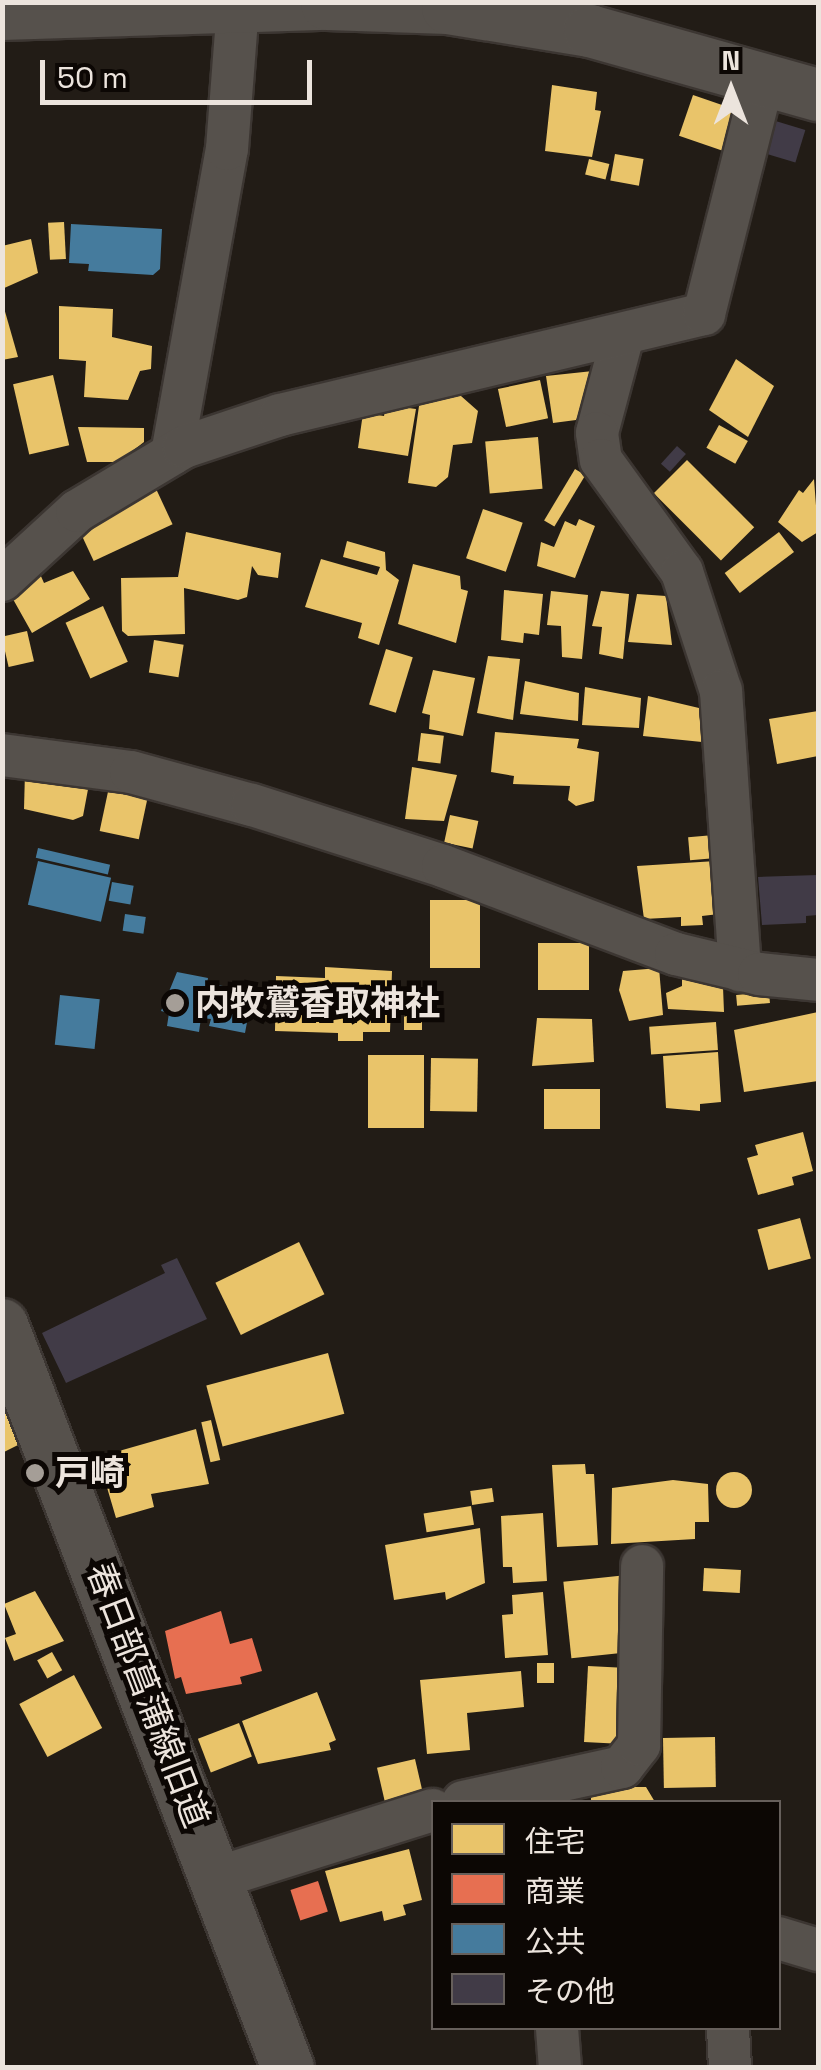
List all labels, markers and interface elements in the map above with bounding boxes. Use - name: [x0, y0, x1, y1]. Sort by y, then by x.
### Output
- scale bar: [45, 40, 318, 102]
- north arrow: [681, 40, 781, 140]
- text: N: [722, 42, 740, 78]
- text: 50 m: [57, 58, 128, 97]
- place label: 内牧鷲香取神社: [195, 982, 440, 1024]
- marker: 内牧鷲香取神社: [164, 992, 186, 1014]
- place label: 戸崎: [55, 1452, 125, 1494]
- marker: 戸崎: [24, 1462, 46, 1484]
- street label: 春日部菖蒲線旧道: [78, 1557, 218, 1833]
- legend: [431, 1800, 781, 2030]
- text: 住宅: [525, 1822, 585, 1861]
- text: 商業: [525, 1872, 585, 1911]
- text: 公共: [525, 1922, 585, 1961]
- text: その他: [525, 1972, 615, 2011]

